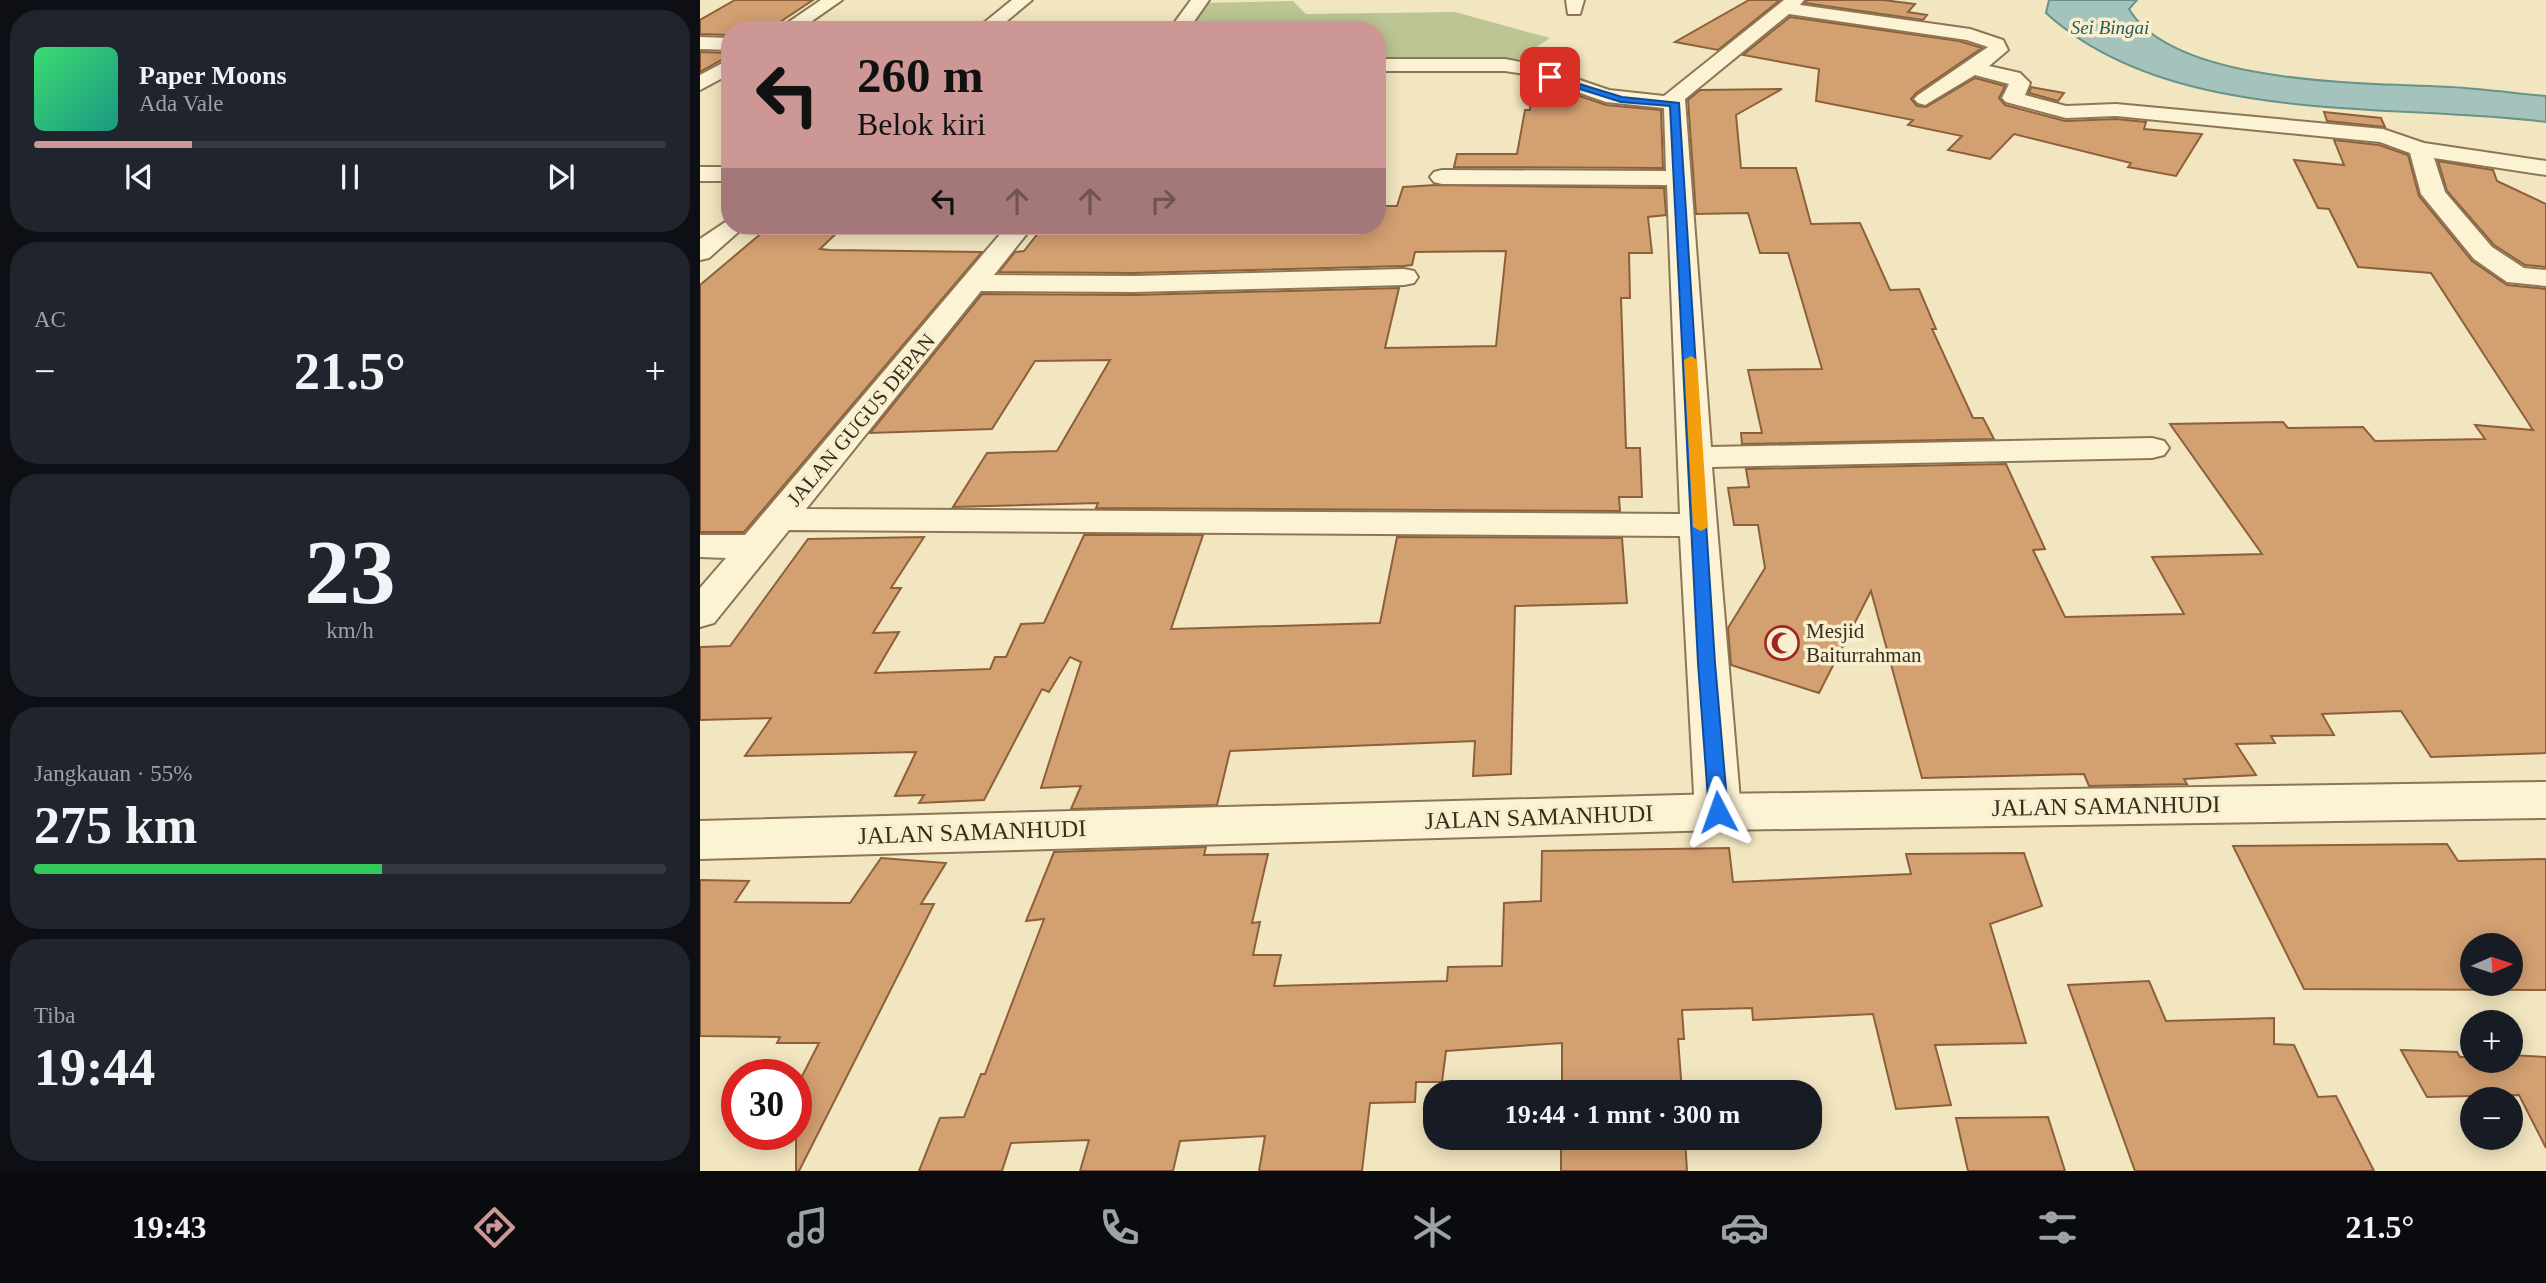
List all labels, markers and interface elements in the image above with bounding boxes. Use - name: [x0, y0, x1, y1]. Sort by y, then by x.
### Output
- water label: Sei Bingai: [2071, 17, 2149, 38]
- pin: [1520, 47, 1580, 107]
- text: 260 m: [857, 48, 984, 103]
- icon: left: [742, 49, 833, 140]
- icon: arrive: [1531, 58, 1569, 96]
- text: Paper Moons: [139, 61, 287, 90]
- text: Ada Vale: [139, 91, 224, 116]
- text: Belok kiri: [857, 106, 986, 142]
- icon: previous: [120, 158, 158, 196]
- icon: pause: [331, 158, 369, 196]
- icon: next: [542, 158, 580, 196]
- icon: left: [925, 182, 963, 220]
- icon: ahead: [998, 182, 1036, 220]
- icon: ahead: [1071, 182, 1109, 220]
- icon: right: [1144, 182, 1182, 220]
- text: AC: [34, 307, 66, 332]
- street label: JALAN GUGUS DEPAN: [782, 329, 940, 511]
- text: 21.5°: [294, 343, 406, 400]
- text: −: [34, 350, 55, 392]
- text: +: [645, 350, 666, 392]
- text: 23: [305, 522, 396, 623]
- text: km/h: [326, 618, 374, 643]
- place label: Mesjid Baiturrahman: [1806, 619, 1922, 667]
- mosque icon: Mesjid Baiturrahman: [1763, 624, 1801, 662]
- text: Jangkauan · 55%: [34, 761, 192, 786]
- position arrow: [1681, 775, 1755, 849]
- street label: JALAN SAMANHUDI: [1991, 791, 2221, 821]
- text: 275 km: [34, 797, 197, 854]
- street label: JALAN SAMANHUDI: [1424, 800, 1654, 834]
- street label: JALAN SAMANHUDI: [857, 815, 1087, 849]
- north arrow: [2460, 933, 2524, 996]
- map controls: [2460, 933, 2523, 1150]
- text: Tiba: [34, 1003, 75, 1028]
- button: +: [2460, 1010, 2523, 1073]
- text: 19:44: [34, 1039, 155, 1096]
- speed limit sign: 30: [721, 1059, 812, 1150]
- button: −: [2460, 1087, 2523, 1150]
- text: 19:44 · 1 mnt · 300 m: [1505, 1100, 1740, 1129]
- icon: directions: [470, 1203, 519, 1252]
- icon: music: [783, 1203, 832, 1252]
- icon: phone: [1095, 1203, 1144, 1252]
- icon: climate: [1408, 1203, 1457, 1252]
- icon: car: [1720, 1203, 1769, 1252]
- icon: filters: [2033, 1203, 2082, 1252]
- text: 19:43: [132, 1209, 206, 1245]
- text: 21.5°: [2345, 1209, 2414, 1245]

